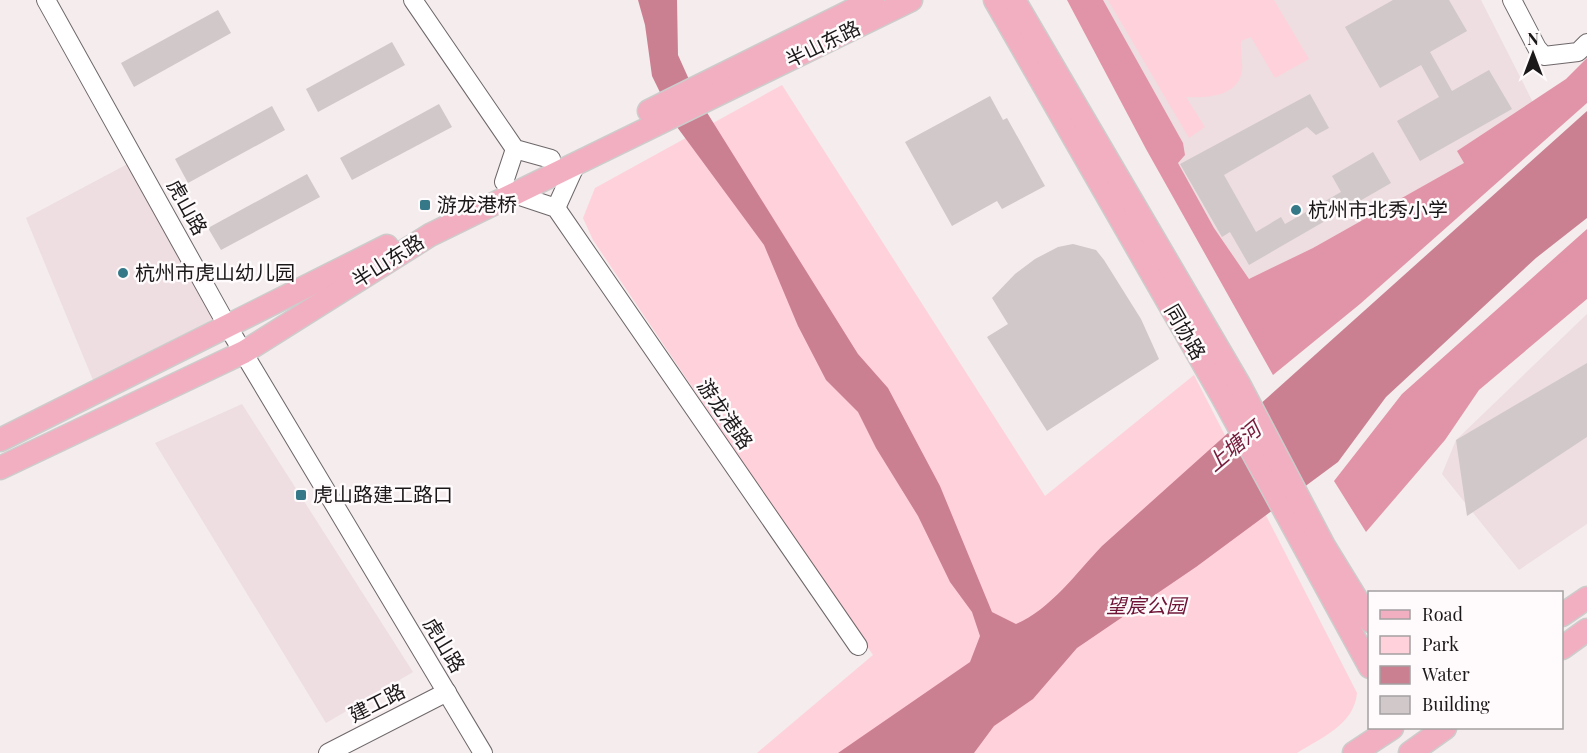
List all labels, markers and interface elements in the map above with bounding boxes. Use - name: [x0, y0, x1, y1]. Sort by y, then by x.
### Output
- street label: 半山东路: [780, 13, 864, 72]
- north arrow: [1503, 24, 1563, 84]
- text: N: [1527, 28, 1539, 49]
- street label: 虎山路: [162, 173, 215, 239]
- place label: 游龙港桥: [437, 190, 517, 217]
- place label: 杭州市北秀小学: [1308, 195, 1448, 222]
- marker: 游龙港桥: [418, 198, 432, 212]
- marker: 杭州市北秀小学: [1289, 203, 1303, 217]
- street label: 半山东路: [346, 227, 428, 292]
- place label: 杭州市虎山幼儿园: [135, 258, 295, 285]
- marker: 杭州市虎山幼儿园: [116, 266, 130, 280]
- street label: 同协路: [1160, 299, 1213, 364]
- street label: 游龙港路: [692, 373, 760, 454]
- water label: 上塘河: [1200, 412, 1269, 476]
- place label: 虎山路建工路口: [313, 480, 453, 507]
- marker: 虎山路建工路口: [294, 488, 308, 502]
- park label: 望宸公园: [1106, 591, 1189, 618]
- legend: [1368, 591, 1563, 729]
- text: Road: [1422, 602, 1463, 626]
- street label: 虎山路: [418, 612, 472, 677]
- text: Park: [1422, 632, 1459, 656]
- text: Water: [1421, 662, 1470, 686]
- street label: 建工路: [343, 676, 409, 727]
- text: Building: [1422, 692, 1490, 716]

